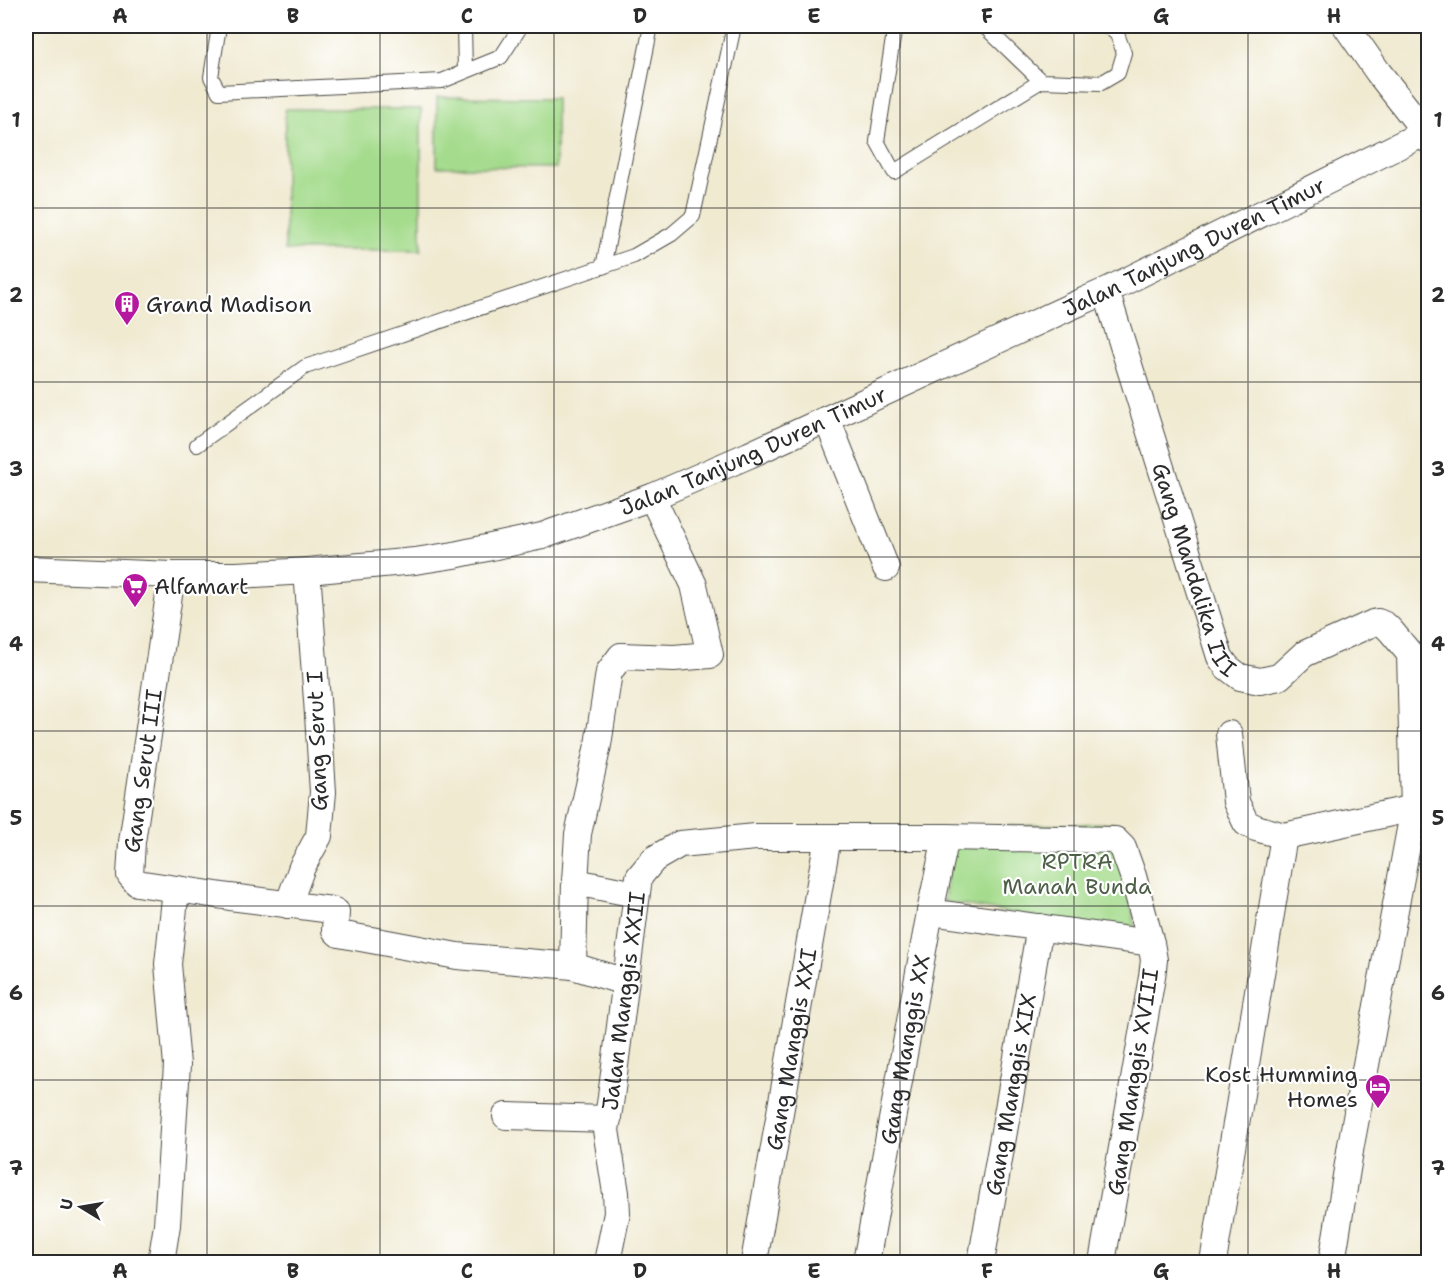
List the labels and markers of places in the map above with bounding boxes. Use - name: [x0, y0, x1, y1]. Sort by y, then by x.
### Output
- building icon: Grand Madison: [112, 289, 142, 327]
- place label: Grand Madison: [146, 290, 312, 319]
- supermarket icon: Alfamart: [120, 571, 150, 609]
- place label: Alfamart: [154, 572, 249, 601]
- place label: Kost Humming Homes: [1205, 1060, 1358, 1114]
- hotel icon: Kost Humming Homes: [1363, 1072, 1393, 1110]

